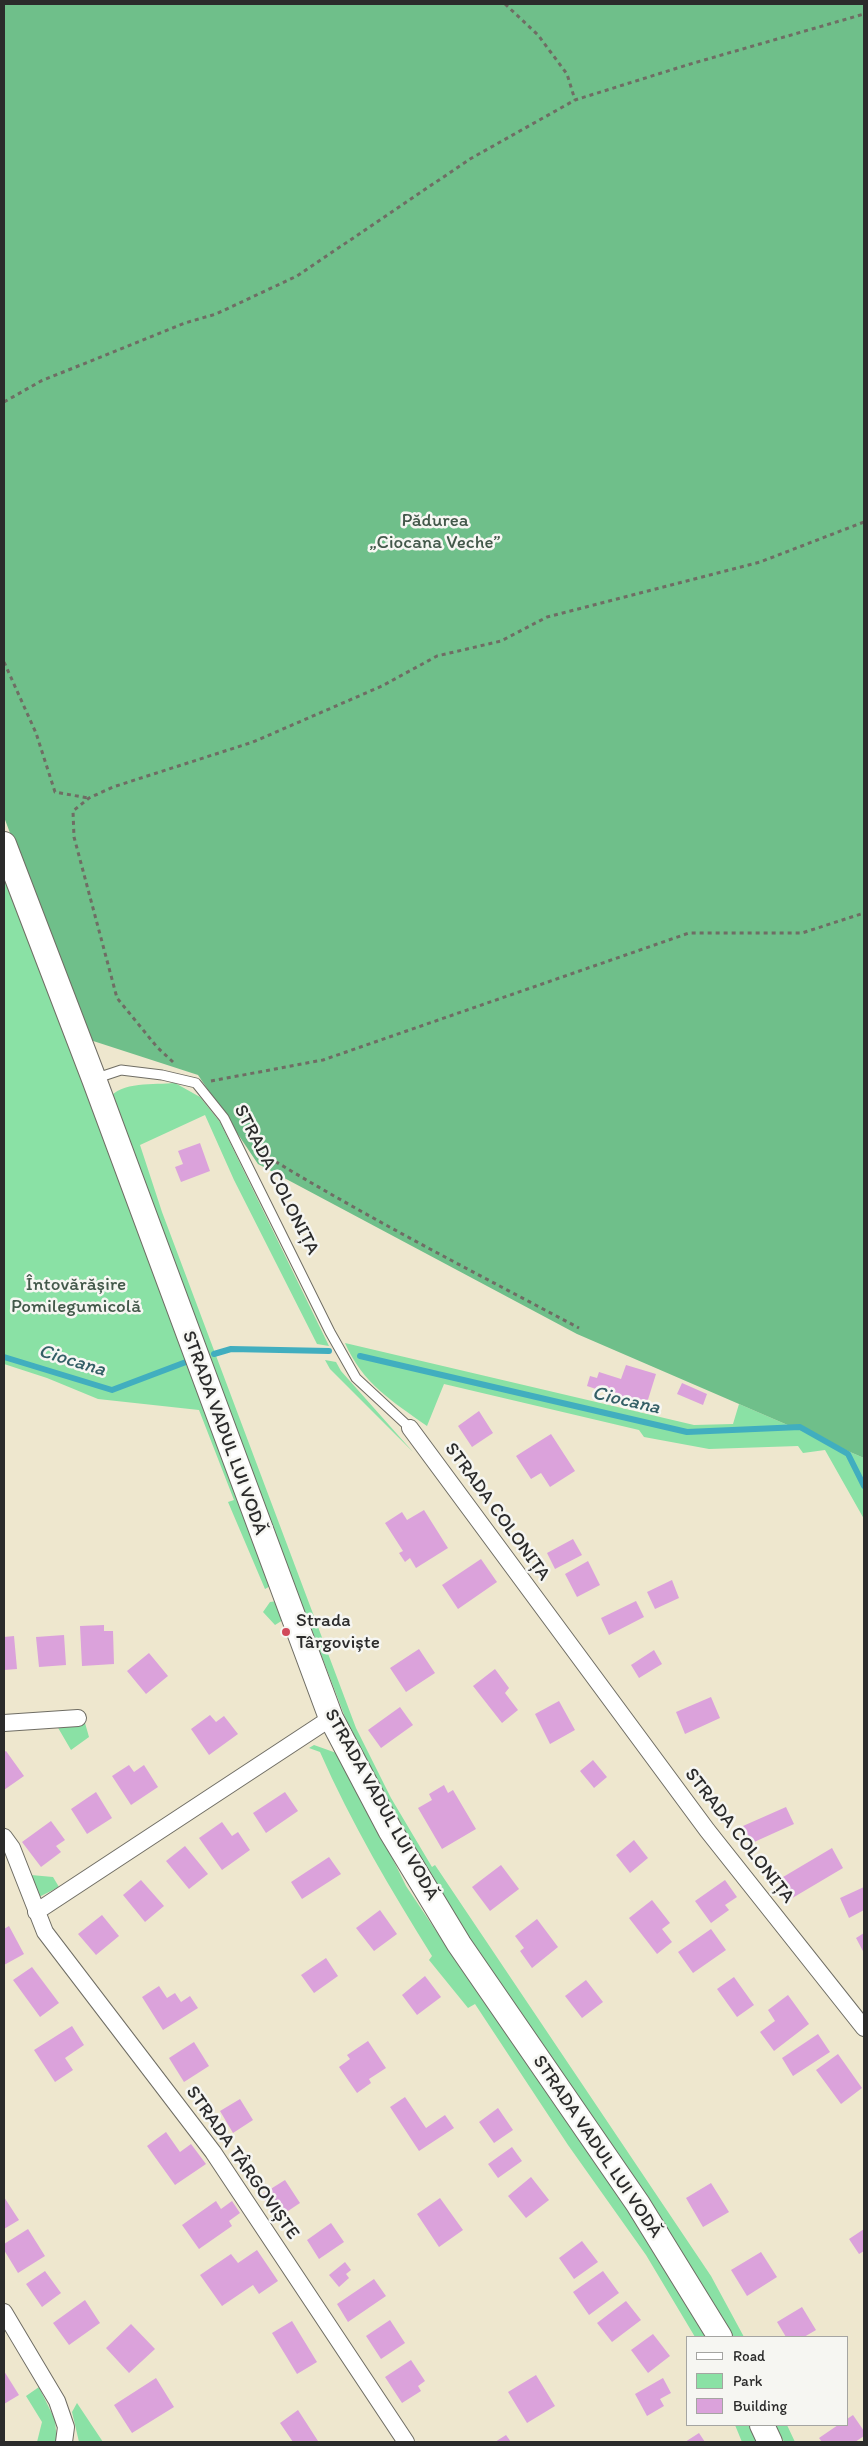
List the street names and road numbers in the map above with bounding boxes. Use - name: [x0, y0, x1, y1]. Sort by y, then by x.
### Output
- street label: STRADA COLONIȚA: [228, 1101, 324, 1259]
- street label: STRADA VADUL LUI VODĂ: [176, 1328, 272, 1538]
- street label: STRADA COLONIȚA: [439, 1438, 555, 1586]
- street label: STRADA VADUL LUI VODĂ: [319, 1705, 443, 1905]
- street label: STRADA COLONIȚA: [679, 1764, 799, 1908]
- street label: STRADA VADUL LUI VODĂ: [527, 2051, 667, 2243]
- street label: STRADA TÂRGOVIȘTE: [180, 2082, 304, 2244]

